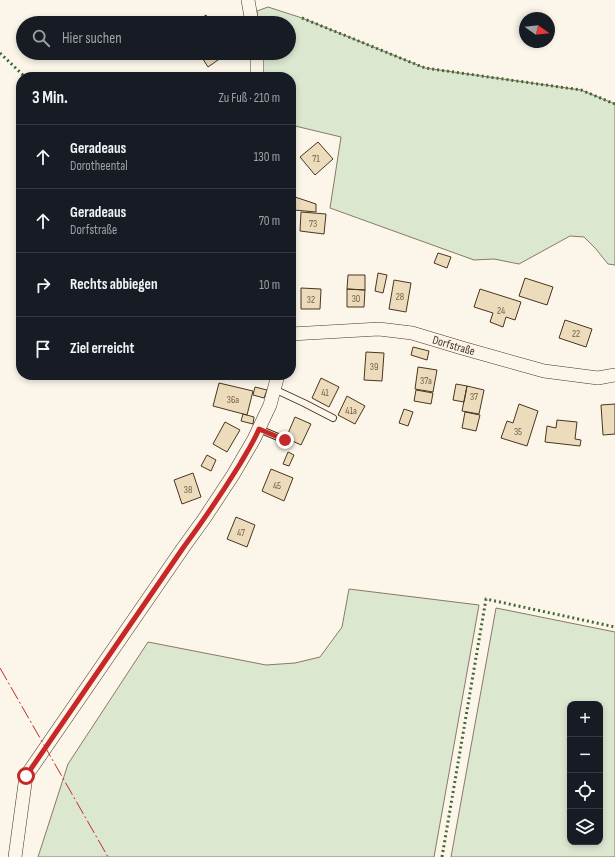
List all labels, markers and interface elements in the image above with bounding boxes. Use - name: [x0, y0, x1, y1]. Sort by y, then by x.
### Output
- north arrow: [519, 12, 555, 48]
- search box: [16, 16, 296, 60]
- icon: search: [30, 27, 52, 49]
- text: Hier suchen: [62, 29, 122, 48]
- text: 3 Min.: [32, 88, 68, 108]
- text: Zu Fuß · 210 m: [219, 90, 280, 106]
- text: Geradeaus: [70, 139, 126, 158]
- icon: ahead: [32, 146, 54, 168]
- text: 130 m: [254, 149, 280, 165]
- house number: 71: [312, 153, 320, 165]
- text: Dorotheental: [70, 158, 128, 174]
- text: Geradeaus: [70, 203, 126, 222]
- icon: ahead: [32, 210, 54, 232]
- text: 70 m: [259, 213, 280, 229]
- house number: 73: [309, 218, 317, 230]
- text: Dorfstraße: [70, 222, 117, 238]
- icon: right: [32, 274, 54, 296]
- text: Rechts abbiegen: [70, 275, 158, 294]
- text: 10 m: [259, 277, 280, 293]
- house number: 28: [396, 291, 404, 303]
- house number: 30: [352, 293, 360, 305]
- house number: 32: [307, 294, 315, 306]
- house number: 24: [497, 305, 505, 317]
- house number: 22: [572, 328, 580, 340]
- street label: Dorfstraße: [431, 333, 477, 359]
- icon: arrive: [32, 338, 54, 360]
- text: Ziel erreicht: [70, 339, 134, 358]
- house number: 39: [370, 361, 378, 373]
- house number: 37a: [420, 375, 432, 387]
- house number: 41: [321, 387, 329, 399]
- house number: 37: [470, 391, 478, 403]
- house number: 36a: [227, 394, 239, 406]
- house number: 41a: [345, 405, 357, 417]
- house number: 35: [514, 426, 522, 438]
- route end: [276, 431, 294, 449]
- house number: 45: [273, 480, 281, 492]
- house number: 38: [184, 484, 192, 496]
- house number: 47: [237, 527, 245, 539]
- map controls: [567, 701, 603, 845]
- button: +: [567, 701, 603, 737]
- button: −: [567, 737, 603, 773]
- route start: [17, 767, 35, 785]
- button: locate: [567, 773, 603, 809]
- button: layers: [567, 809, 603, 845]

